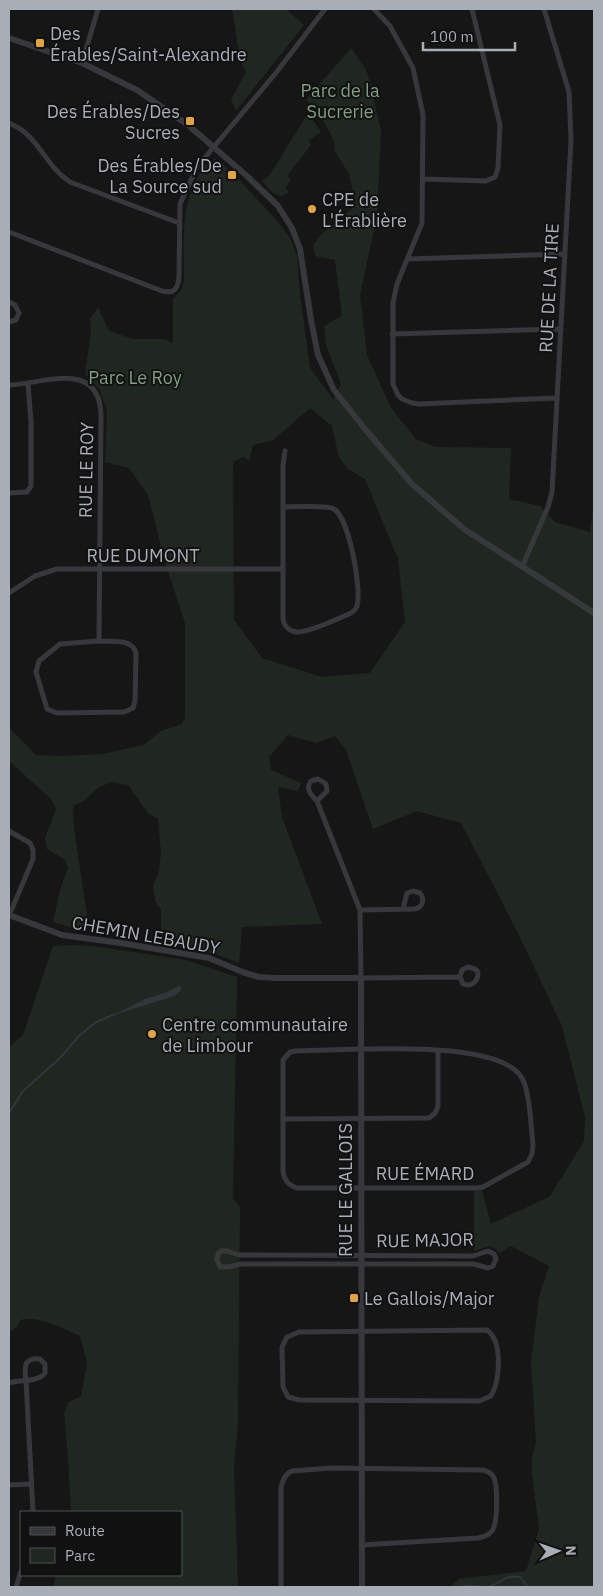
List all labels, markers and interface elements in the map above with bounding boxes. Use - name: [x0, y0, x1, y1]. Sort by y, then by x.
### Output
- scale bar: [423, 20, 516, 52]
- place label: Des Érables/Saint-Alexandre: [50, 22, 247, 66]
- text: 100 m: [430, 27, 474, 46]
- marker: Des Érables/Saint-Alexandre: [34, 37, 46, 49]
- park label: Parc de la Sucrerie: [300, 79, 380, 123]
- place label: Des Érables/Des Sucres: [47, 100, 180, 144]
- marker: Des Érables/Des Sucres: [184, 115, 196, 127]
- place label: Des Érables/De La Source sud: [98, 154, 222, 198]
- marker: Des Érables/De La Source sud: [226, 169, 238, 181]
- place label: CPE de L'Érablière: [322, 188, 407, 232]
- marker: CPE de L'Érablière: [306, 203, 318, 215]
- street label: RUE DE LA TIRE: [534, 223, 564, 353]
- park label: Parc Le Roy: [88, 366, 182, 389]
- street label: RUE LE ROY: [74, 421, 98, 518]
- street label: RUE DUMONT: [87, 544, 199, 567]
- street label: CHEMIN LEBAUDY: [70, 911, 222, 959]
- place label: Centre communautaire de Limbour: [162, 1013, 348, 1057]
- marker: Centre communautaire de Limbour: [146, 1028, 158, 1040]
- street label: RUE LE GALLOIS: [334, 1123, 357, 1257]
- street label: RUE ÉMARD: [376, 1162, 474, 1185]
- street label: RUE MAJOR: [376, 1228, 474, 1252]
- place label: Le Gallois/Major: [364, 1287, 495, 1310]
- marker: Le Gallois/Major: [348, 1292, 360, 1304]
- legend: [20, 1511, 182, 1576]
- text: Route: [65, 1521, 105, 1540]
- north arrow: [533, 1526, 583, 1576]
- text: N: [562, 1545, 580, 1556]
- text: Parc: [65, 1546, 95, 1565]

